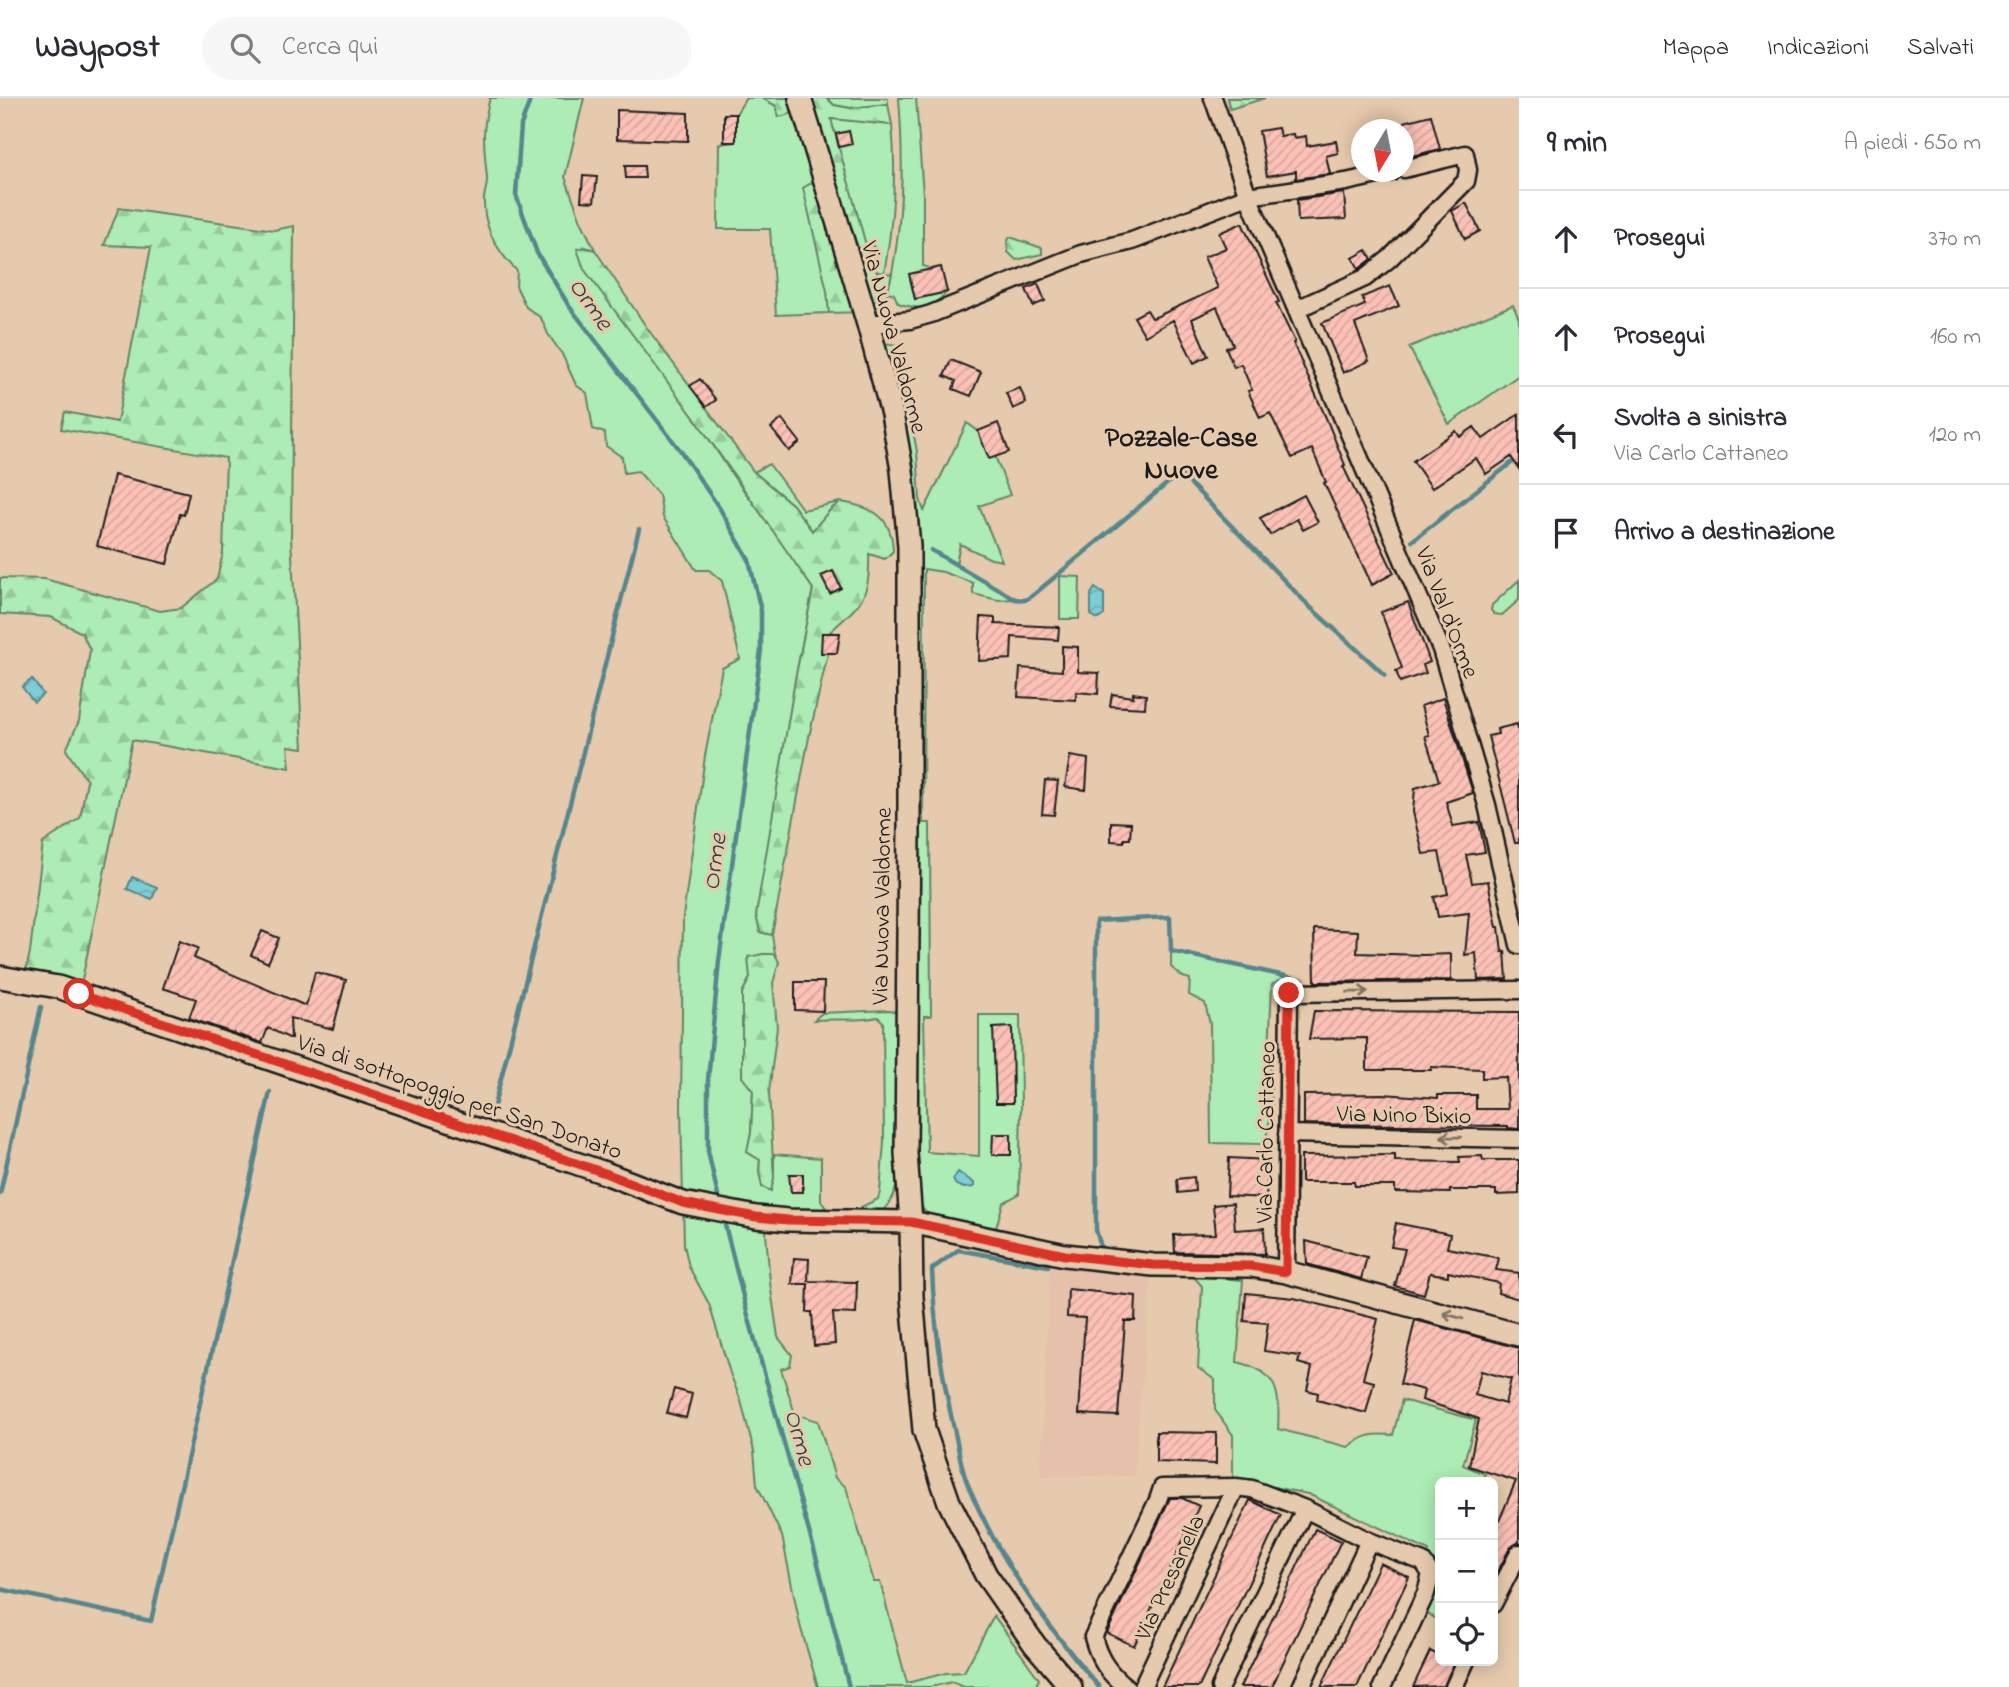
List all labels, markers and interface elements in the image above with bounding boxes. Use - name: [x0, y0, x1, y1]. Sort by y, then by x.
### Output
- search box: [202, 17, 692, 80]
- text: Waypost: [35, 24, 160, 72]
- icon: search: [226, 29, 264, 67]
- text: Cerca qui: [282, 29, 378, 67]
- text: Mappa: [1662, 31, 1729, 66]
- text: Indicazioni: [1767, 31, 1869, 66]
- text: Salvati: [1907, 31, 1974, 66]
- north arrow: [1351, 119, 1414, 182]
- text: 9 min: [1547, 122, 1607, 166]
- text: A piedi · 650 m: [1844, 127, 1981, 160]
- icon: ahead: [1547, 220, 1585, 258]
- text: Prosegui: [1614, 220, 1705, 258]
- text: 370 m: [1928, 223, 1981, 256]
- street label: Via Nuova Valdorme: [850, 237, 935, 438]
- water label: Orme: [558, 270, 622, 340]
- icon: ahead: [1547, 318, 1585, 356]
- text: Prosegui: [1614, 318, 1705, 356]
- text: 160 m: [1930, 321, 1981, 354]
- text: Svolta a sinistra: [1614, 400, 1787, 438]
- icon: left: [1547, 416, 1585, 454]
- district label: Pozzale-Case Nuove: [1105, 419, 1259, 492]
- text: 120 m: [1929, 419, 1981, 452]
- text: Via Carlo Cattaneo: [1614, 438, 1789, 471]
- icon: arrive: [1547, 514, 1585, 552]
- text: Arrivo a destinazione: [1614, 514, 1835, 552]
- street label: Via Val d'Orme: [1404, 541, 1487, 684]
- street label: Via Nuova Valdorme: [864, 807, 903, 1006]
- water label: Orme: [693, 830, 739, 893]
- route end: [1273, 977, 1304, 1008]
- route start: [63, 978, 94, 1009]
- one-way arrow: [1346, 985, 1369, 999]
- street label: Via di sottopoggio per San Donato: [291, 1026, 626, 1171]
- street label: Via Carlo Cattaneo: [1248, 1041, 1287, 1224]
- street label: Via Nino Bixio: [1335, 1098, 1472, 1135]
- one-way arrow: [1440, 1131, 1463, 1144]
- one-way arrow: [1443, 1309, 1465, 1322]
- water label: Orme: [772, 1405, 824, 1472]
- map controls: [1435, 1477, 1498, 1666]
- button: +: [1435, 1477, 1498, 1540]
- street label: Via Presanella: [1126, 1509, 1216, 1648]
- button: −: [1435, 1540, 1498, 1603]
- button: locate: [1435, 1603, 1498, 1666]

